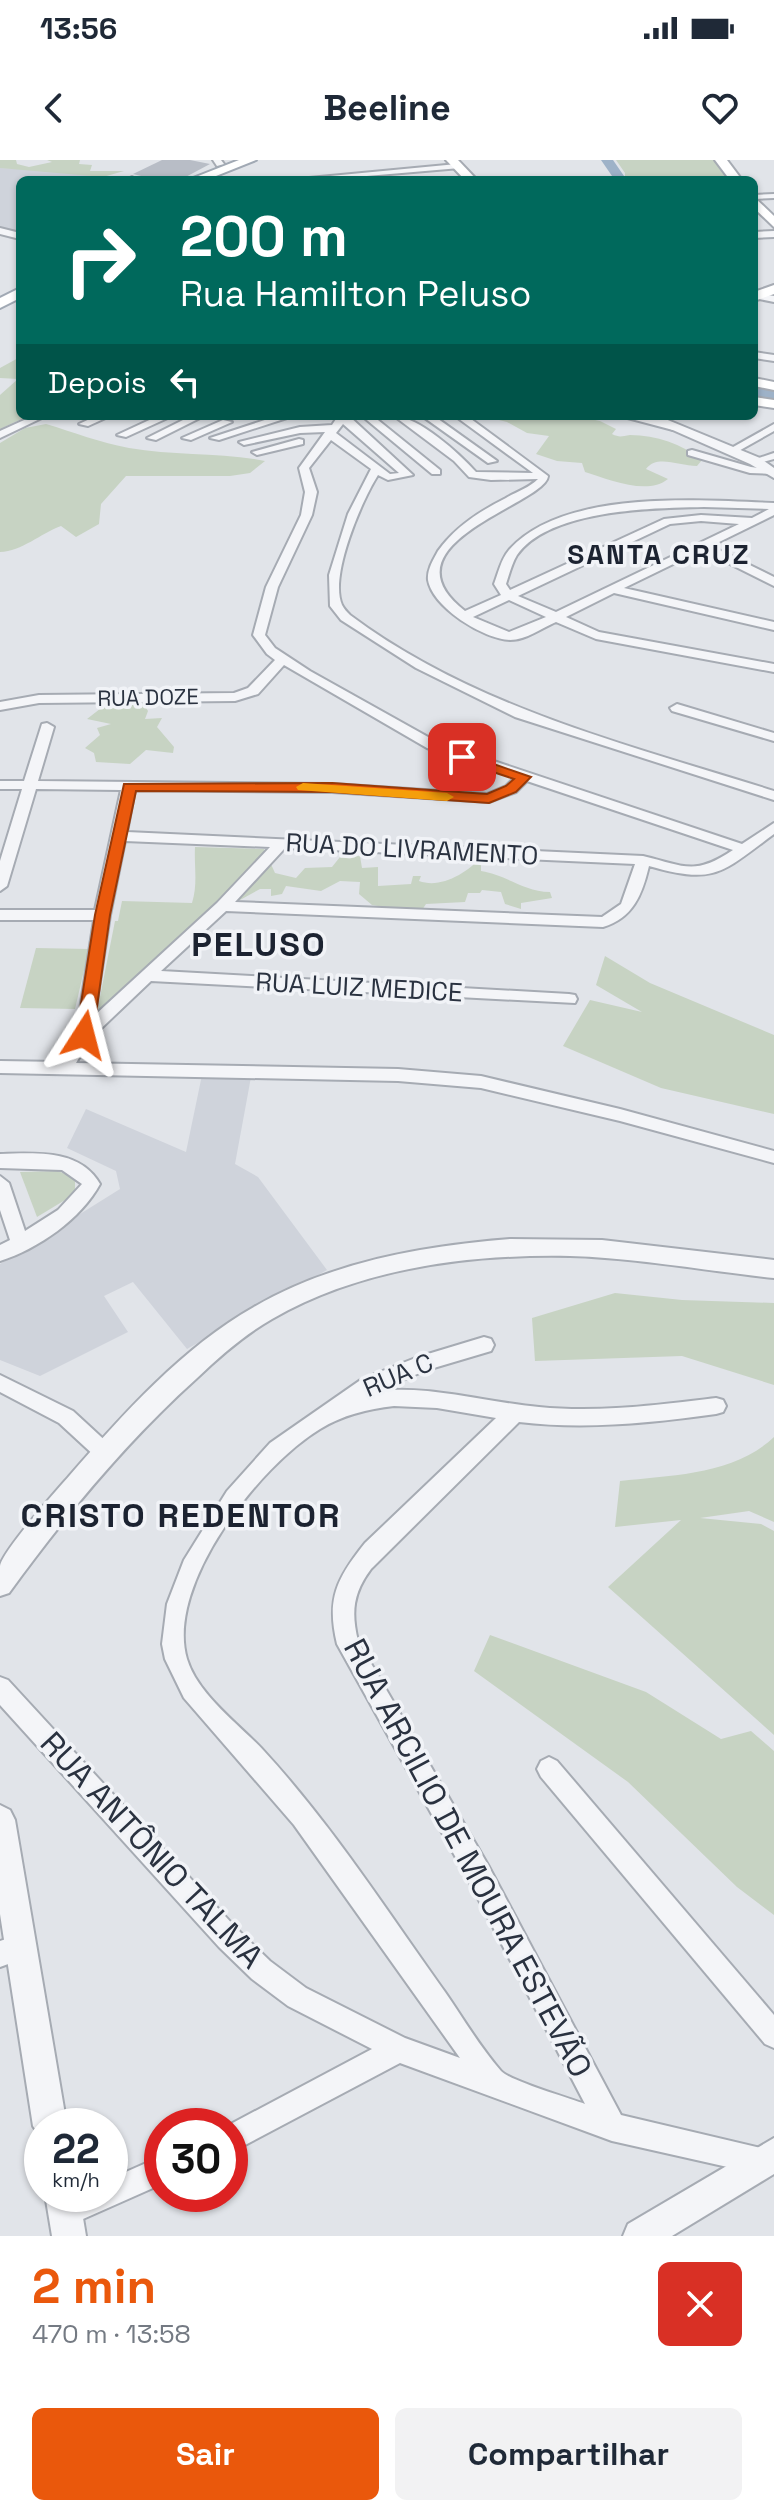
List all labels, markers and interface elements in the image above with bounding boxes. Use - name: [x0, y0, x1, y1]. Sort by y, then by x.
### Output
- text: 13:56: [40, 9, 117, 48]
- text: Beeline: [323, 85, 451, 131]
- icon: back: [32, 86, 76, 130]
- icon: heart: [698, 86, 742, 130]
- text: 200 m: [180, 201, 348, 272]
- icon: right: [48, 208, 152, 312]
- text: Rua Hamilton Peluso: [180, 271, 532, 317]
- icon: left: [163, 360, 207, 404]
- text: Depois: [48, 363, 147, 402]
- district label: SANTA CRUZ: [567, 536, 751, 572]
- street label: RUA DOZE: [97, 682, 199, 712]
- pin: [428, 723, 496, 791]
- icon: arrive: [440, 735, 484, 779]
- street label: RUA DO LIVRAMENTO: [285, 825, 539, 873]
- district label: PELUSO: [191, 923, 327, 966]
- street label: RUA LUIZ MEDICE: [255, 965, 463, 1009]
- position arrow: [42, 993, 126, 1077]
- street label: RUA C: [358, 1345, 438, 1405]
- district label: CRISTO REDENTOR: [21, 1494, 341, 1537]
- street label: RUA ARCILIO DE MOURA ESTEVÃO: [335, 1632, 601, 2084]
- street label: RUA ANTÔNIO TALMA: [32, 1723, 272, 1977]
- speed limit sign: 30: [144, 2108, 248, 2212]
- text: 22: [52, 2124, 100, 2175]
- text: km/h: [52, 2167, 100, 2193]
- text: 2 min: [32, 2256, 156, 2317]
- button: close: [658, 2262, 742, 2346]
- text: 470 m · 13:58: [32, 2317, 191, 2351]
- button: Sair: [32, 2408, 379, 2500]
- button: Compartilhar: [395, 2408, 742, 2500]

